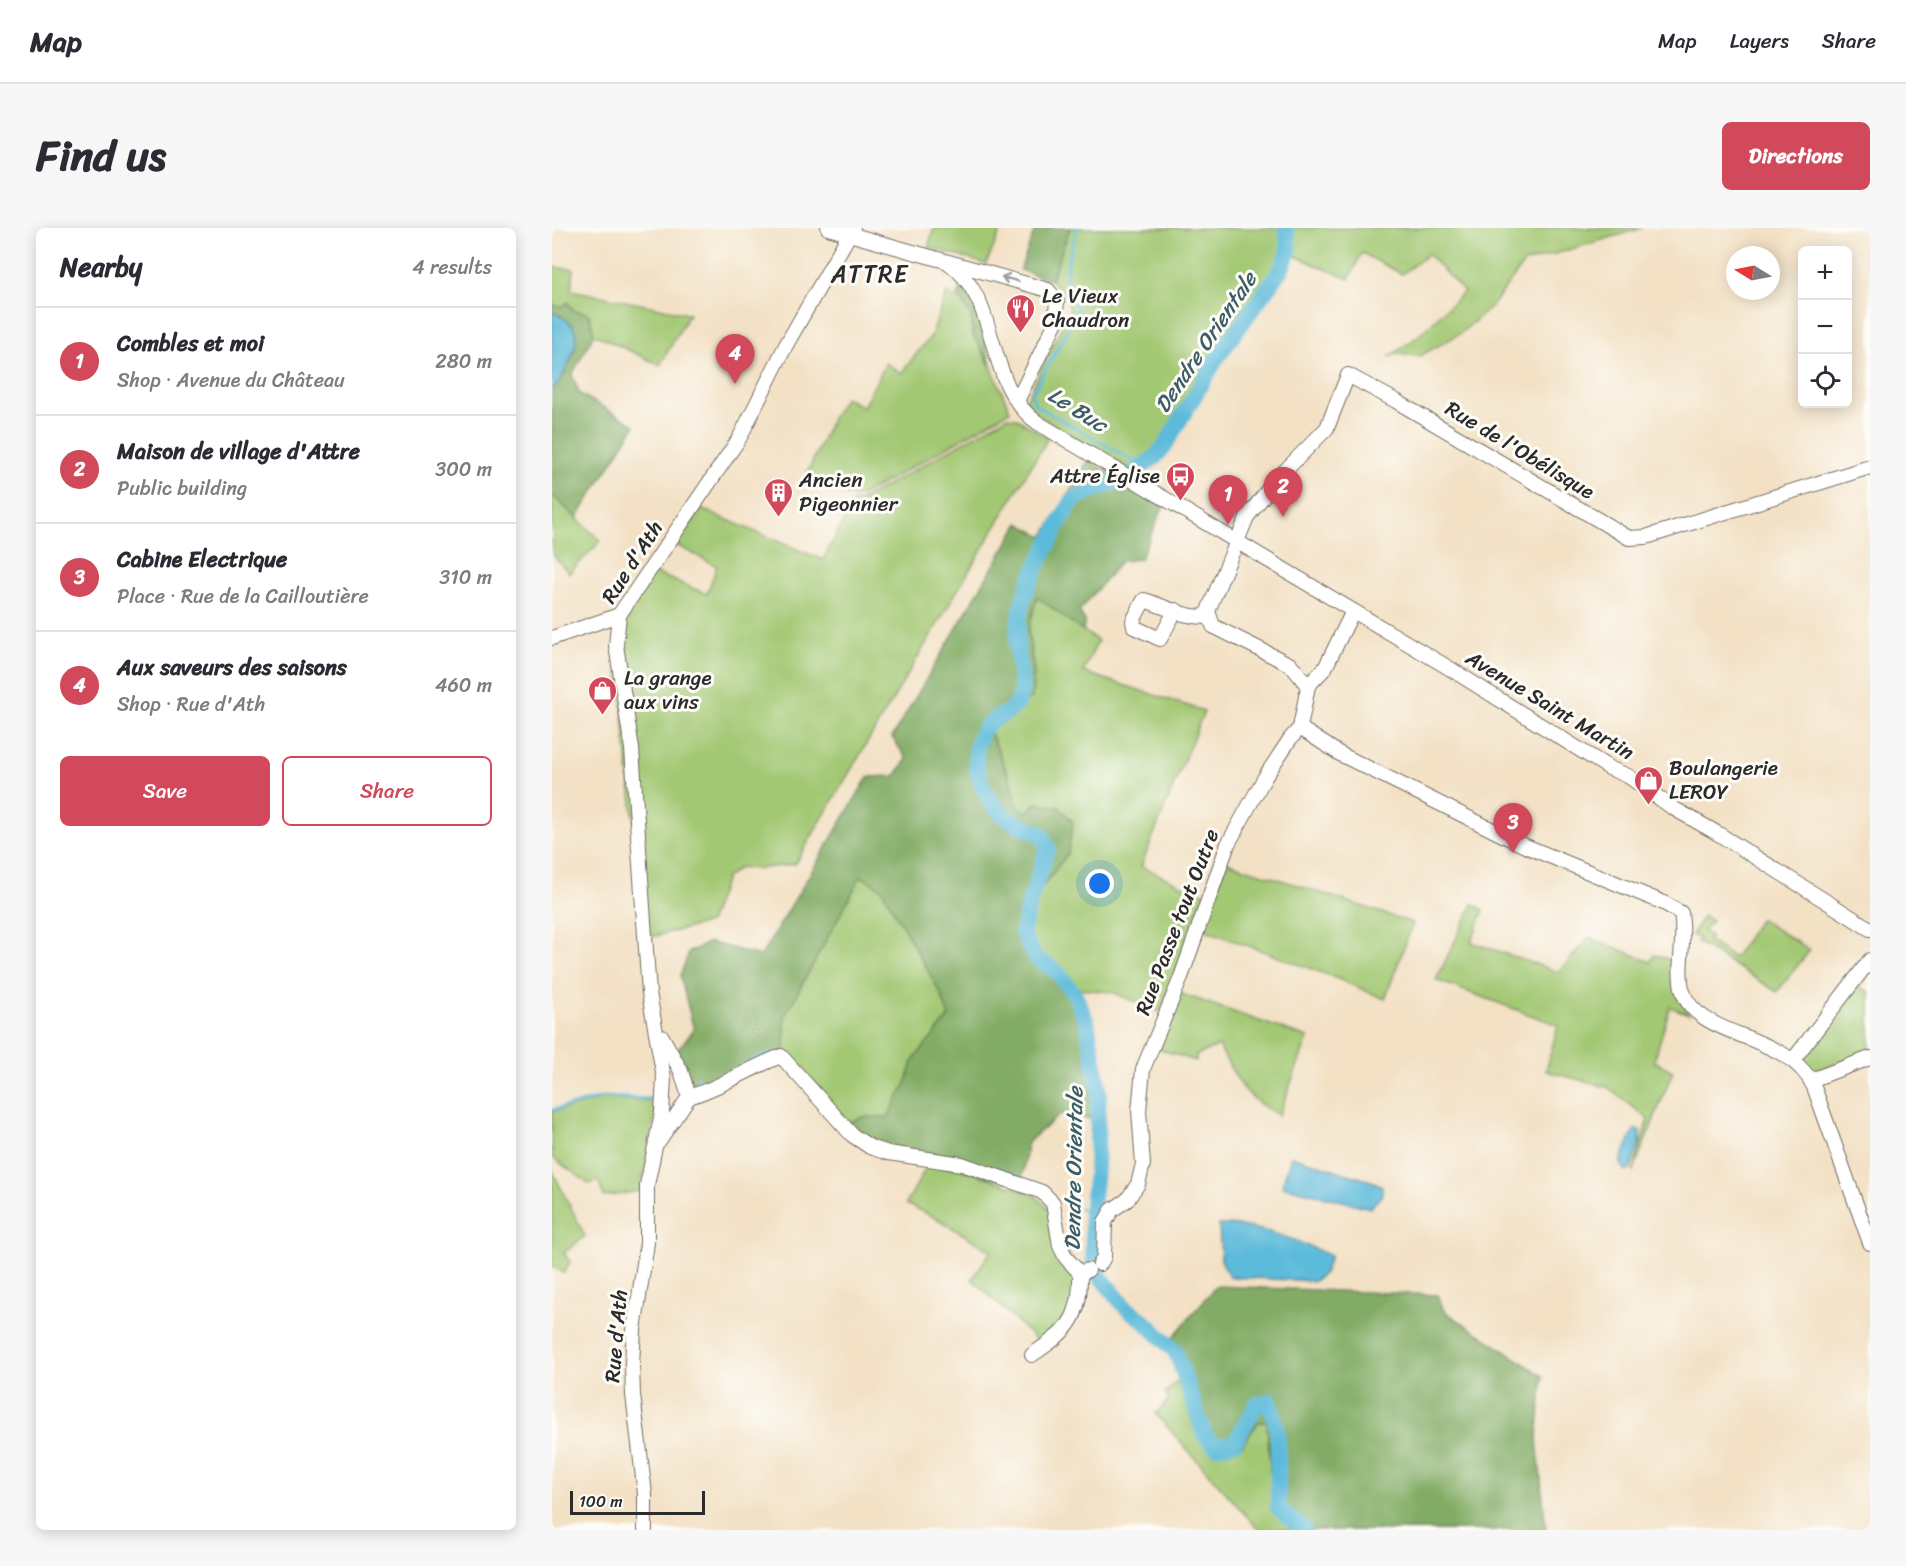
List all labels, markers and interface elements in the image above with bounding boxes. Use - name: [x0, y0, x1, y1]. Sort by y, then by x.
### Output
- text: Map: [30, 17, 82, 66]
- text: Map: [1658, 22, 1697, 60]
- text: Layers: [1730, 22, 1789, 60]
- text: Share: [1822, 22, 1876, 60]
- text: Find us: [36, 119, 166, 193]
- button: Directions: [1722, 122, 1870, 190]
- text: Nearby: [60, 244, 142, 290]
- north arrow: [1726, 246, 1780, 300]
- map controls: [1798, 246, 1852, 408]
- button: +: [1798, 246, 1852, 300]
- text: 4 results: [412, 250, 492, 285]
- district label: ATTRE: [830, 253, 909, 295]
- water label: Dendre Orientale: [1144, 262, 1269, 421]
- one-way arrow: [1001, 273, 1020, 284]
- place label: Le Vieux Chaudron: [1042, 277, 1129, 339]
- restaurant icon: Le Vieux Chaudron: [1005, 292, 1037, 334]
- button: −: [1798, 300, 1852, 354]
- text: Combles et moi: [117, 324, 264, 363]
- pin: 4: [716, 334, 754, 384]
- text: 1: [75, 344, 84, 379]
- text: 280 m: [435, 344, 492, 379]
- button: locate: [1798, 354, 1852, 408]
- text: Shop · Avenue du Château: [117, 363, 345, 398]
- water label: Le Buc: [1040, 376, 1118, 445]
- street label: Rue de l'Obélisque: [1438, 390, 1602, 510]
- text: Maison de village d'Attre: [117, 432, 360, 471]
- text: 2: [74, 452, 85, 487]
- text: 300 m: [435, 452, 492, 487]
- place label: Attre Église: [1049, 457, 1160, 495]
- bus stop icon: Attre Église: [1165, 460, 1197, 502]
- place label: Ancien Pigeonnier: [798, 461, 899, 523]
- pin: 2: [1264, 468, 1302, 517]
- text: Public building: [117, 471, 247, 506]
- building icon: Ancien Pigeonnier: [762, 476, 794, 518]
- pin: 1: [1208, 476, 1248, 525]
- street label: Rue d'Ath: [591, 513, 673, 611]
- text: Cabine Electrique: [117, 540, 287, 579]
- text: 3: [74, 560, 85, 595]
- text: 310 m: [439, 560, 492, 595]
- text: Place · Rue de la Cailloutière: [117, 579, 369, 614]
- street label: Avenue Saint Martin: [1457, 639, 1642, 771]
- text: Aux saveurs des saisons: [117, 648, 347, 687]
- place label: La grange aux vins: [624, 659, 712, 721]
- text: 4: [73, 668, 86, 703]
- text: 460 m: [435, 668, 492, 703]
- shop icon: La grange aux vins: [587, 674, 619, 716]
- text: Shop · Rue d'Ath: [117, 687, 265, 722]
- place label: Boulangerie LEROY: [1669, 749, 1778, 811]
- button: Save: [60, 756, 270, 826]
- button: Share: [282, 756, 492, 826]
- shop icon: Boulangerie LEROY: [1632, 764, 1664, 806]
- pin: 3: [1494, 804, 1532, 853]
- street label: Rue Passe tout Outre: [1124, 823, 1230, 1021]
- your location: [1085, 869, 1114, 898]
- water label: Dendre Orientale: [1053, 1085, 1094, 1251]
- street label: Rue d'Ath: [593, 1288, 639, 1384]
- text: 100 m: [579, 1487, 623, 1516]
- scale bar: [570, 1488, 705, 1516]

